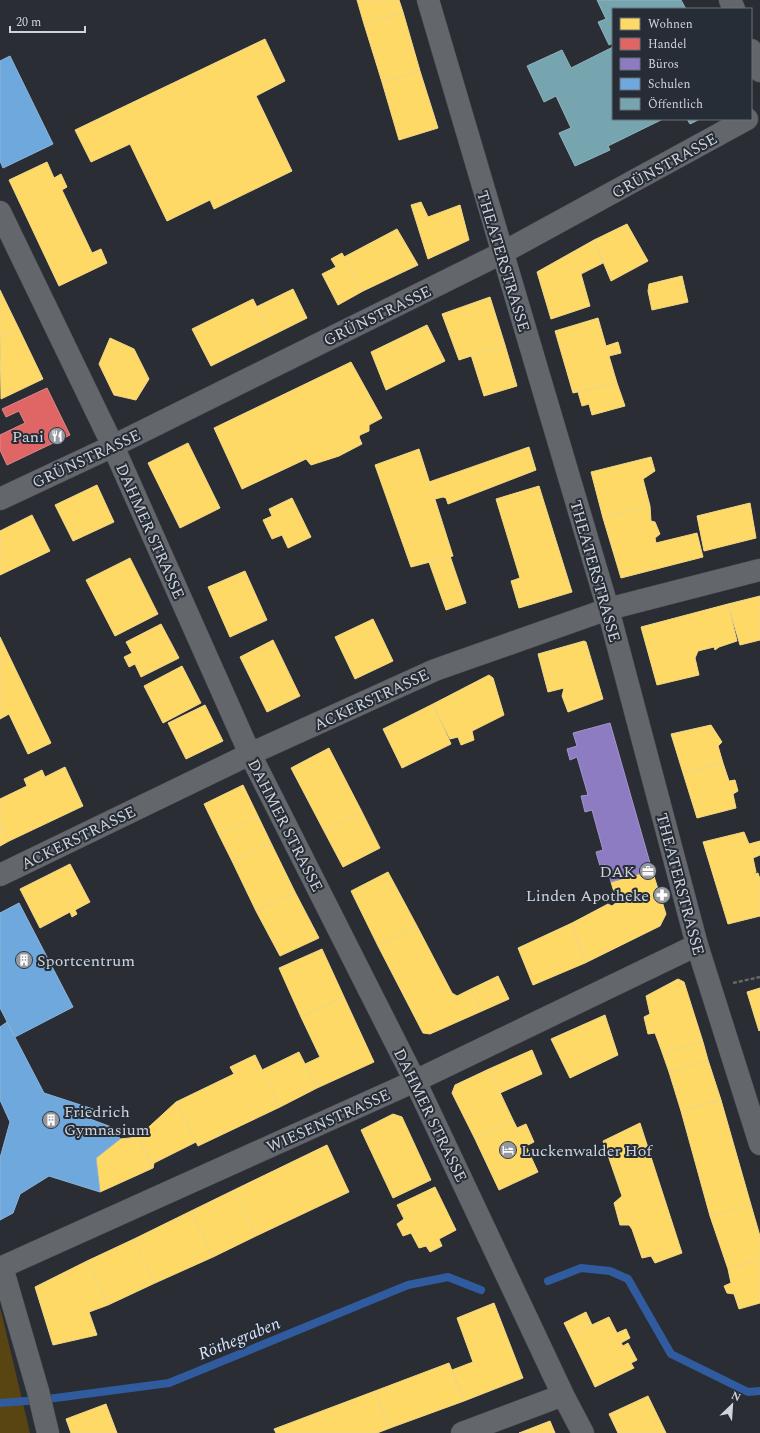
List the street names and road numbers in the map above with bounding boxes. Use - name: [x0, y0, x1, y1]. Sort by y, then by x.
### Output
- street label: GRÜNSTRASSE: [607, 127, 722, 205]
- street label: THEATERSTRASSE: [470, 188, 536, 335]
- street label: GRÜNSTRASSE: [319, 279, 436, 352]
- street label: GRÜNSTRASSE: [28, 423, 145, 495]
- street label: DAHMER STRASSE: [109, 460, 191, 603]
- street label: THEATERSTRASSE: [563, 497, 627, 645]
- street label: ACKERSTRASSE: [310, 663, 433, 737]
- street label: DAHMER STRASSE: [241, 755, 329, 896]
- street label: ACKERSTRASSE: [17, 800, 140, 876]
- street label: THEATERSTRASSE: [649, 810, 711, 958]
- street label: DAHMER STRASSE: [387, 1044, 473, 1187]
- street label: WIESENSTRASSE: [263, 1083, 394, 1159]

